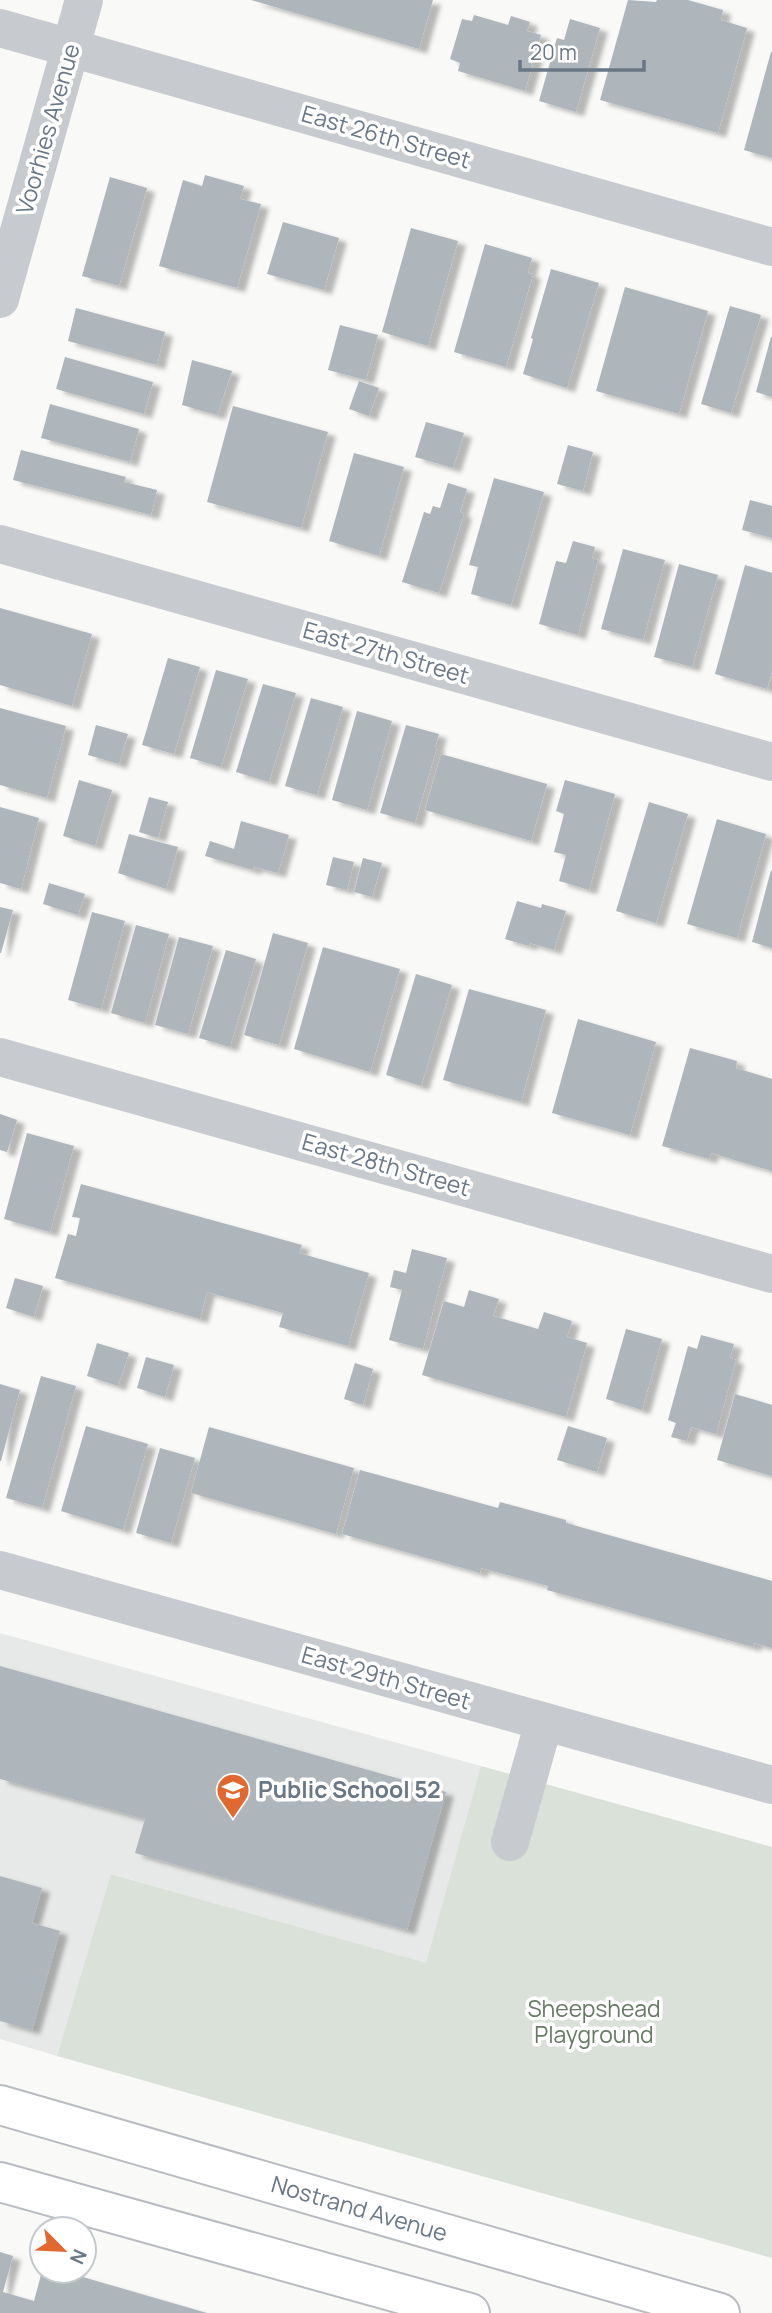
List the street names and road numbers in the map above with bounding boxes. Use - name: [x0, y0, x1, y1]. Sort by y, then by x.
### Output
- street label: Voorhies Avenue: [7, 40, 87, 218]
- street label: East 26th Street: [298, 97, 474, 175]
- street label: East 27th Street: [299, 613, 473, 691]
- street label: East 28th Street: [299, 1125, 474, 1203]
- street label: East 29th Street: [298, 1638, 474, 1716]
- street label: Nostrand Avenue: [268, 2167, 451, 2248]

